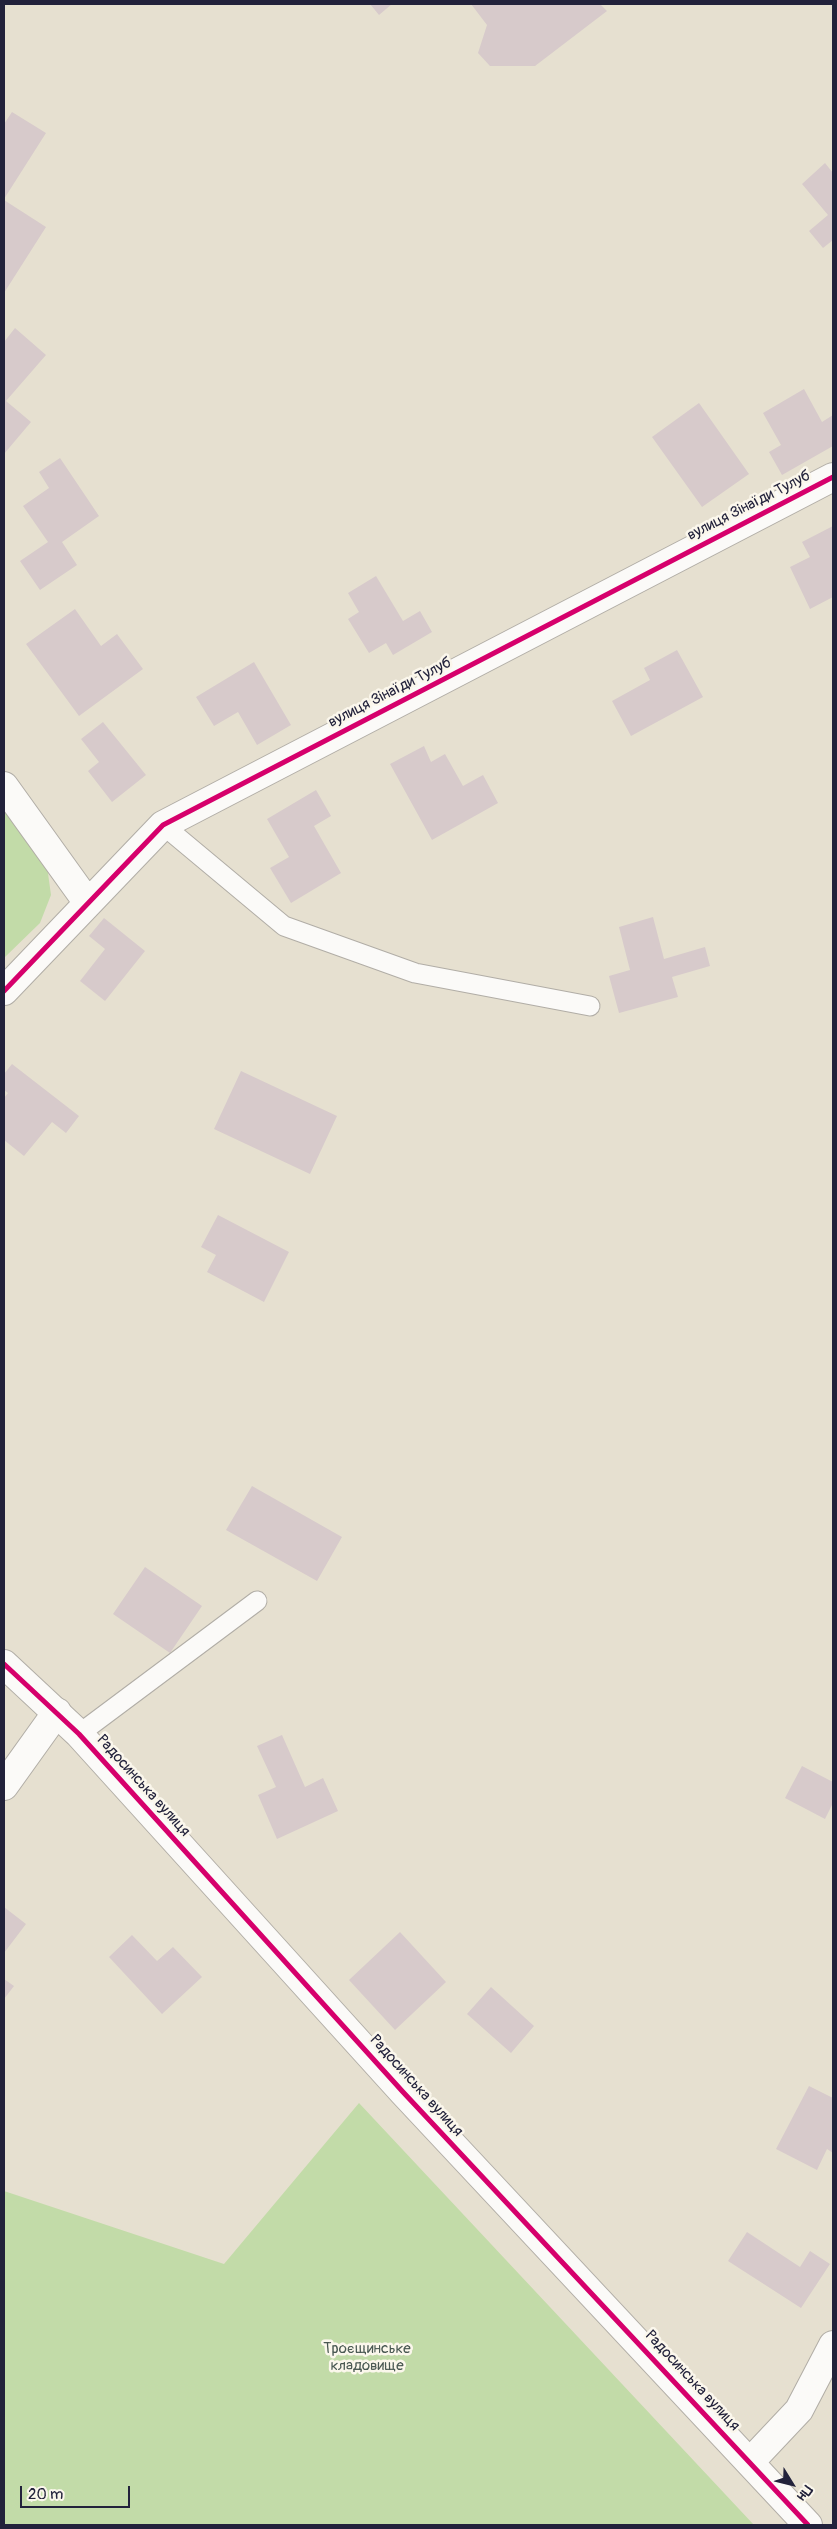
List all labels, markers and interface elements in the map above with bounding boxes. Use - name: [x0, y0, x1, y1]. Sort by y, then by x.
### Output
- street label: вулиця Зінаїди Тулуб: [684, 467, 814, 545]
- street label: вулиця Зінаїди Тулуб: [325, 654, 455, 732]
- street label: Радосинська вулиця: [93, 1731, 193, 1841]
- street label: Радосинська вулиця: [366, 2031, 466, 2141]
- street label: Радосинська вулиця: [641, 2327, 743, 2435]
- park label: Троєщинське кладовище: [323, 2340, 411, 2375]
- north arrow: [767, 2459, 817, 2509]
- scale bar: [22, 2476, 132, 2508]
- text: Пн: [793, 2482, 816, 2504]
- text: 20 m: [28, 2485, 63, 2504]

